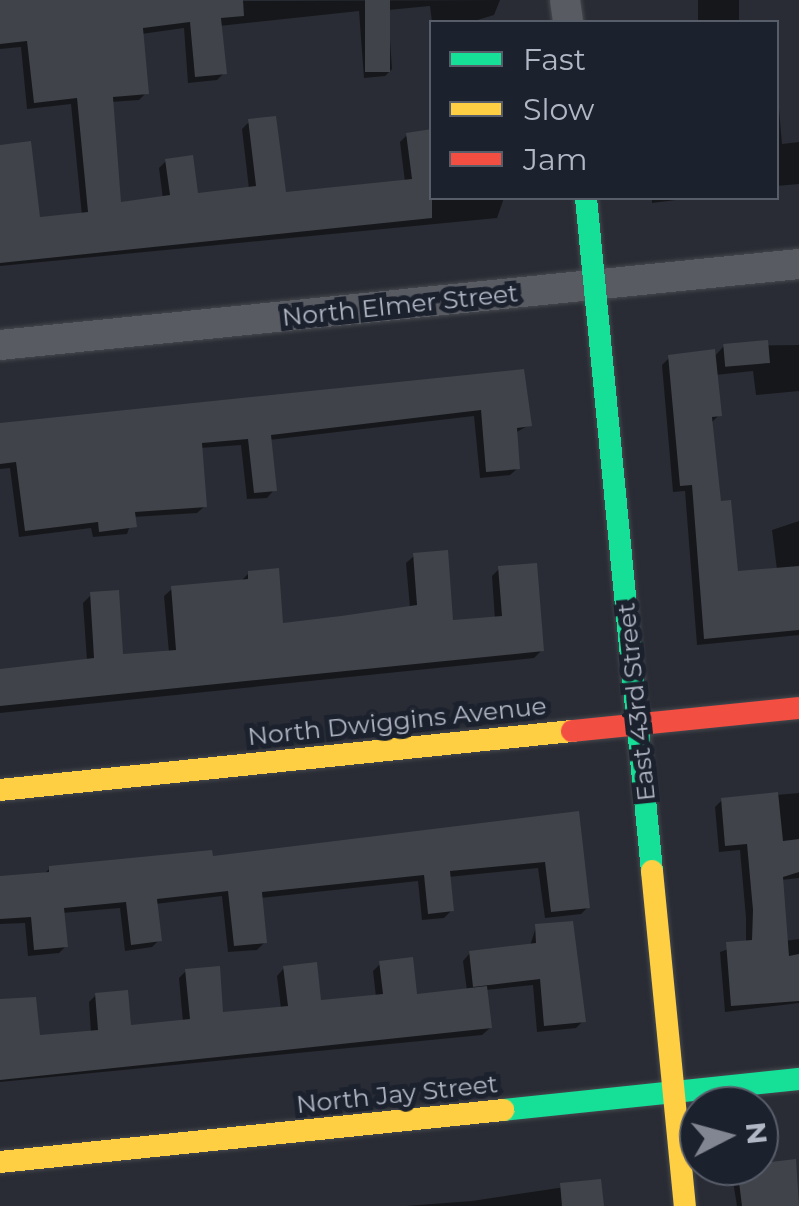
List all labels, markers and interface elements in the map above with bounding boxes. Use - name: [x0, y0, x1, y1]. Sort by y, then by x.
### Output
- legend: [429, 20, 779, 200]
- text: Fast: [523, 41, 586, 78]
- text: Slow: [523, 91, 594, 128]
- text: Jam: [523, 141, 588, 178]
- street label: North Elmer Street: [280, 278, 520, 332]
- street label: East 43rd Street: [611, 601, 661, 803]
- street label: North Dwiggins Avenue: [246, 690, 548, 752]
- street label: North Jay Street: [295, 1069, 499, 1119]
- north arrow: [679, 1086, 779, 1186]
- text: N: [739, 1120, 775, 1146]

